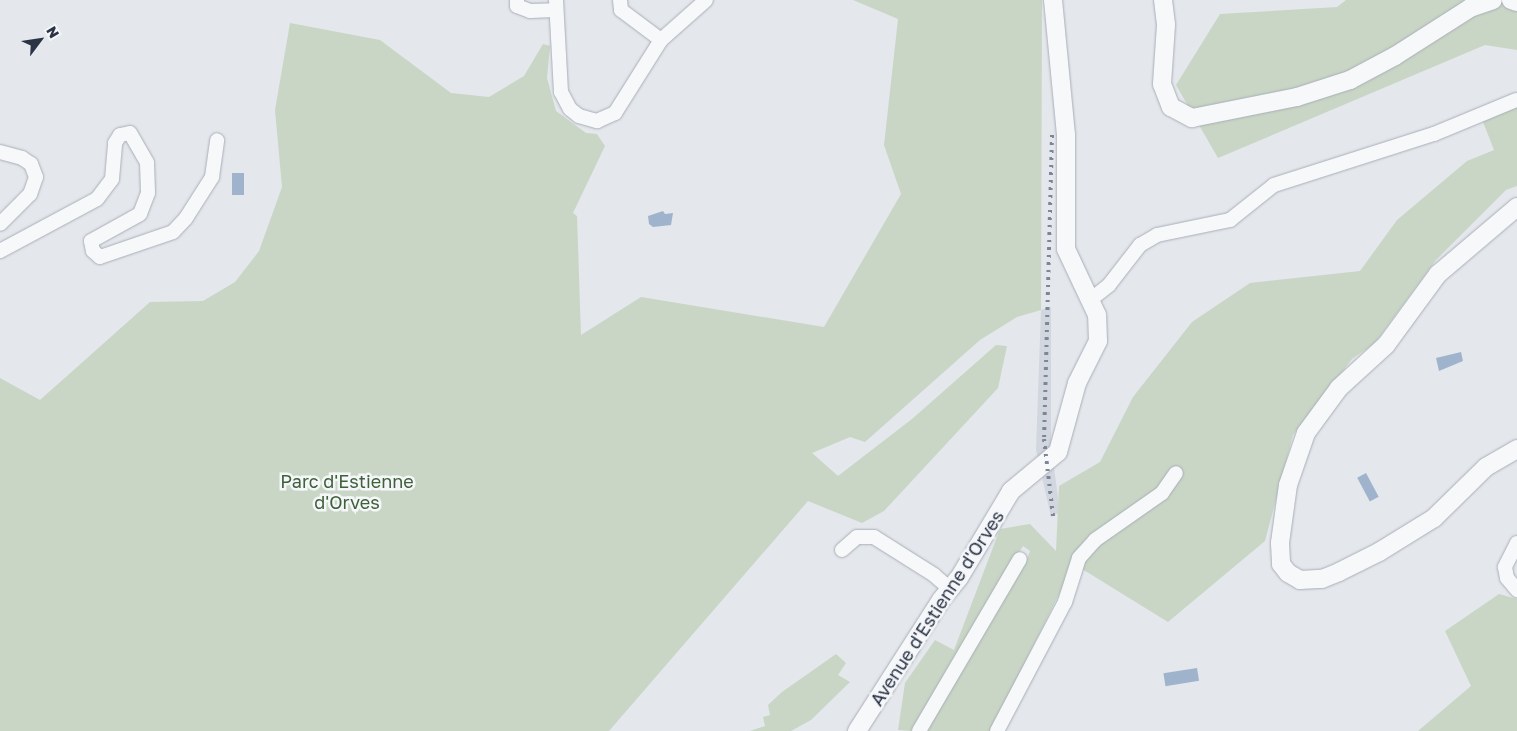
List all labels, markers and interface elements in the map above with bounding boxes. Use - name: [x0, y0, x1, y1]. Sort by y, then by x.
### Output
- north arrow: [15, 15, 65, 65]
- text: N: [43, 23, 63, 41]
- park label: Parc d'Estienne d'Orves: [280, 471, 414, 514]
- street label: Avenue d'Estienne d'Orves: [866, 506, 1008, 710]

